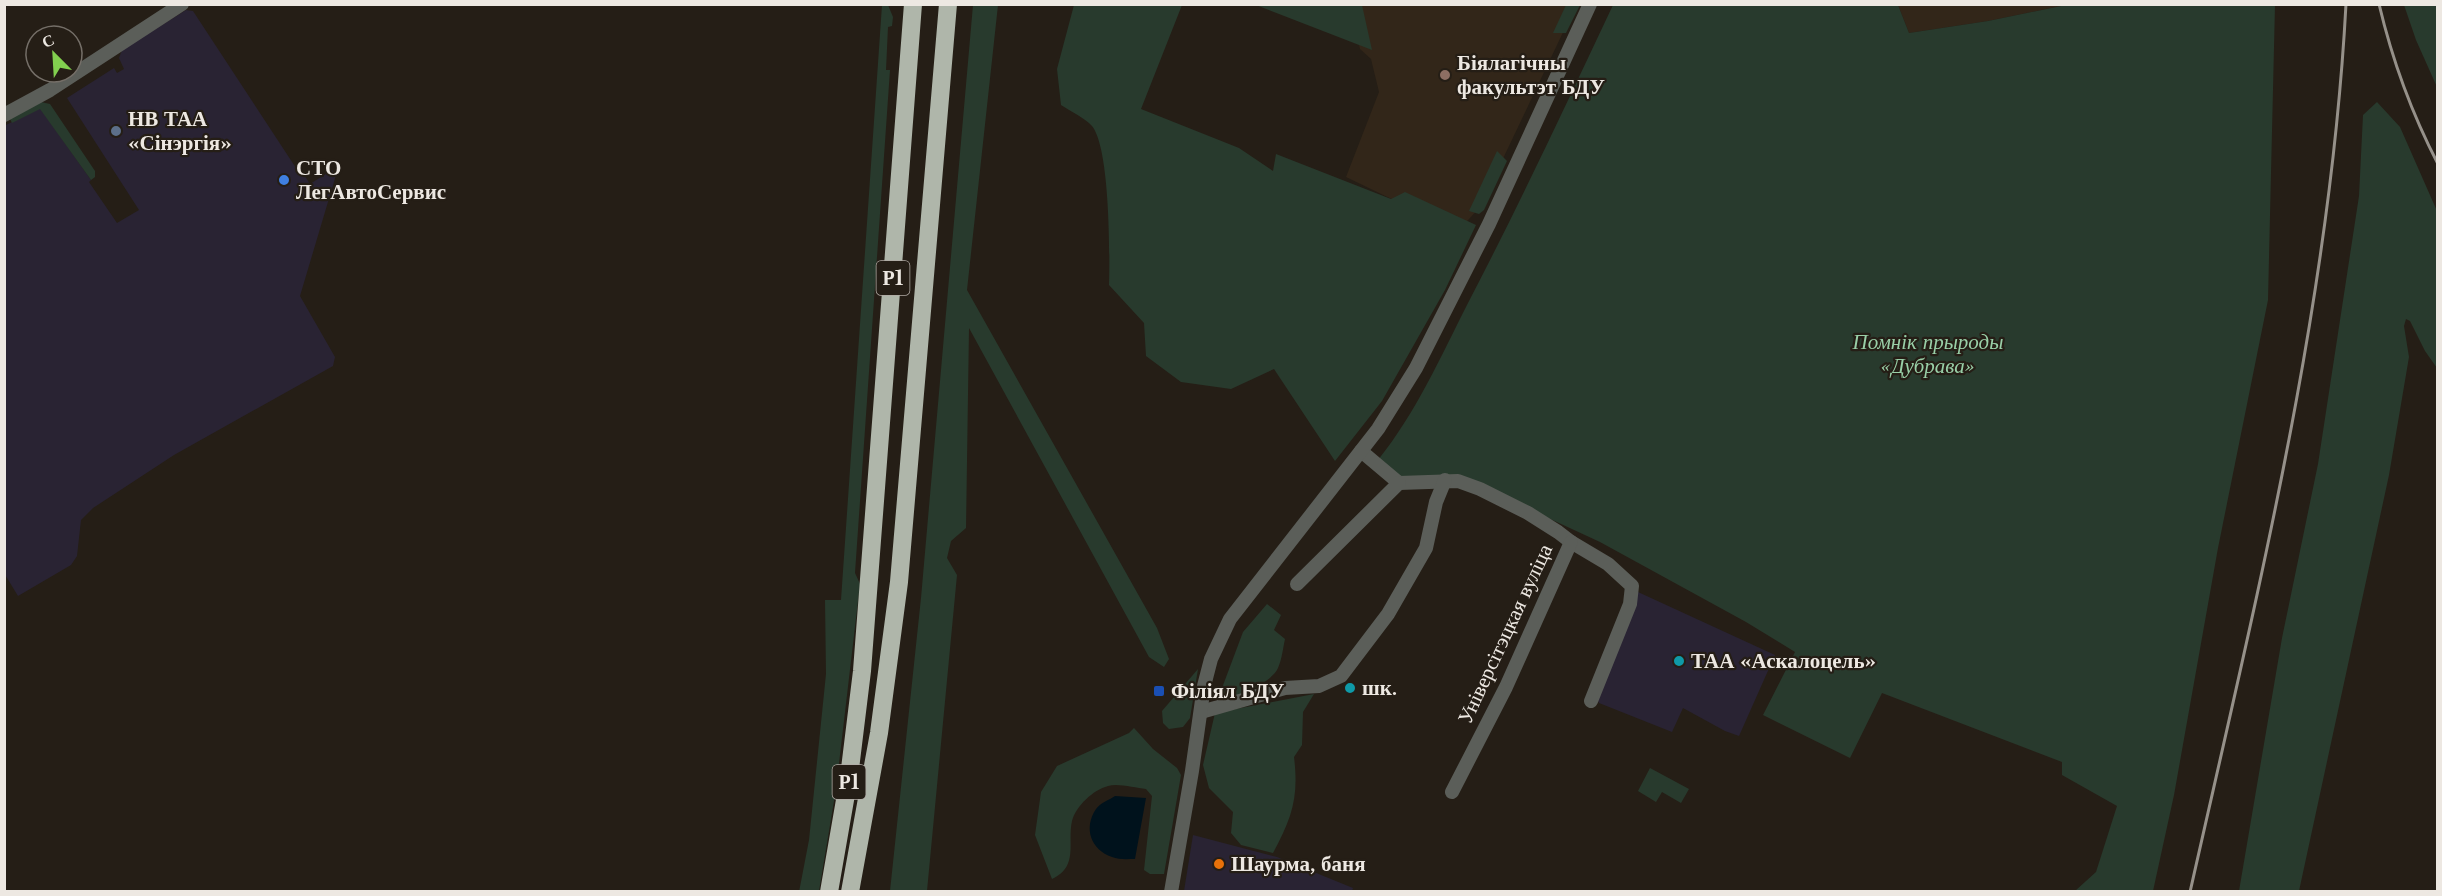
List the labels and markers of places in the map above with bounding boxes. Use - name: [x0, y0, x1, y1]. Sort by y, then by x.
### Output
- place label: Біялагічны факультэт БДУ: [1457, 50, 1605, 100]
- marker: Біялагічны факультэт БДУ: [1438, 68, 1452, 82]
- place label: НВ ТАА «Сінэргія»: [128, 106, 232, 156]
- marker: НВ ТАА «Сінэргія»: [109, 124, 123, 138]
- place label: СТО ЛегАвтоСервис: [296, 155, 446, 205]
- marker: СТО ЛегАвтоСервис: [277, 173, 291, 187]
- place label: ТАА «Аскалоцель»: [1691, 648, 1876, 674]
- marker: ТАА «Аскалоцель»: [1672, 654, 1686, 668]
- place label: шк.: [1362, 675, 1397, 701]
- place label: Філіял БДУ: [1171, 678, 1284, 704]
- marker: шк.: [1343, 681, 1357, 695]
- marker: Філіял БДУ: [1152, 684, 1166, 698]
- place label: Шаурма, баня: [1231, 851, 1366, 877]
- marker: Шаурма, баня: [1212, 857, 1226, 871]

